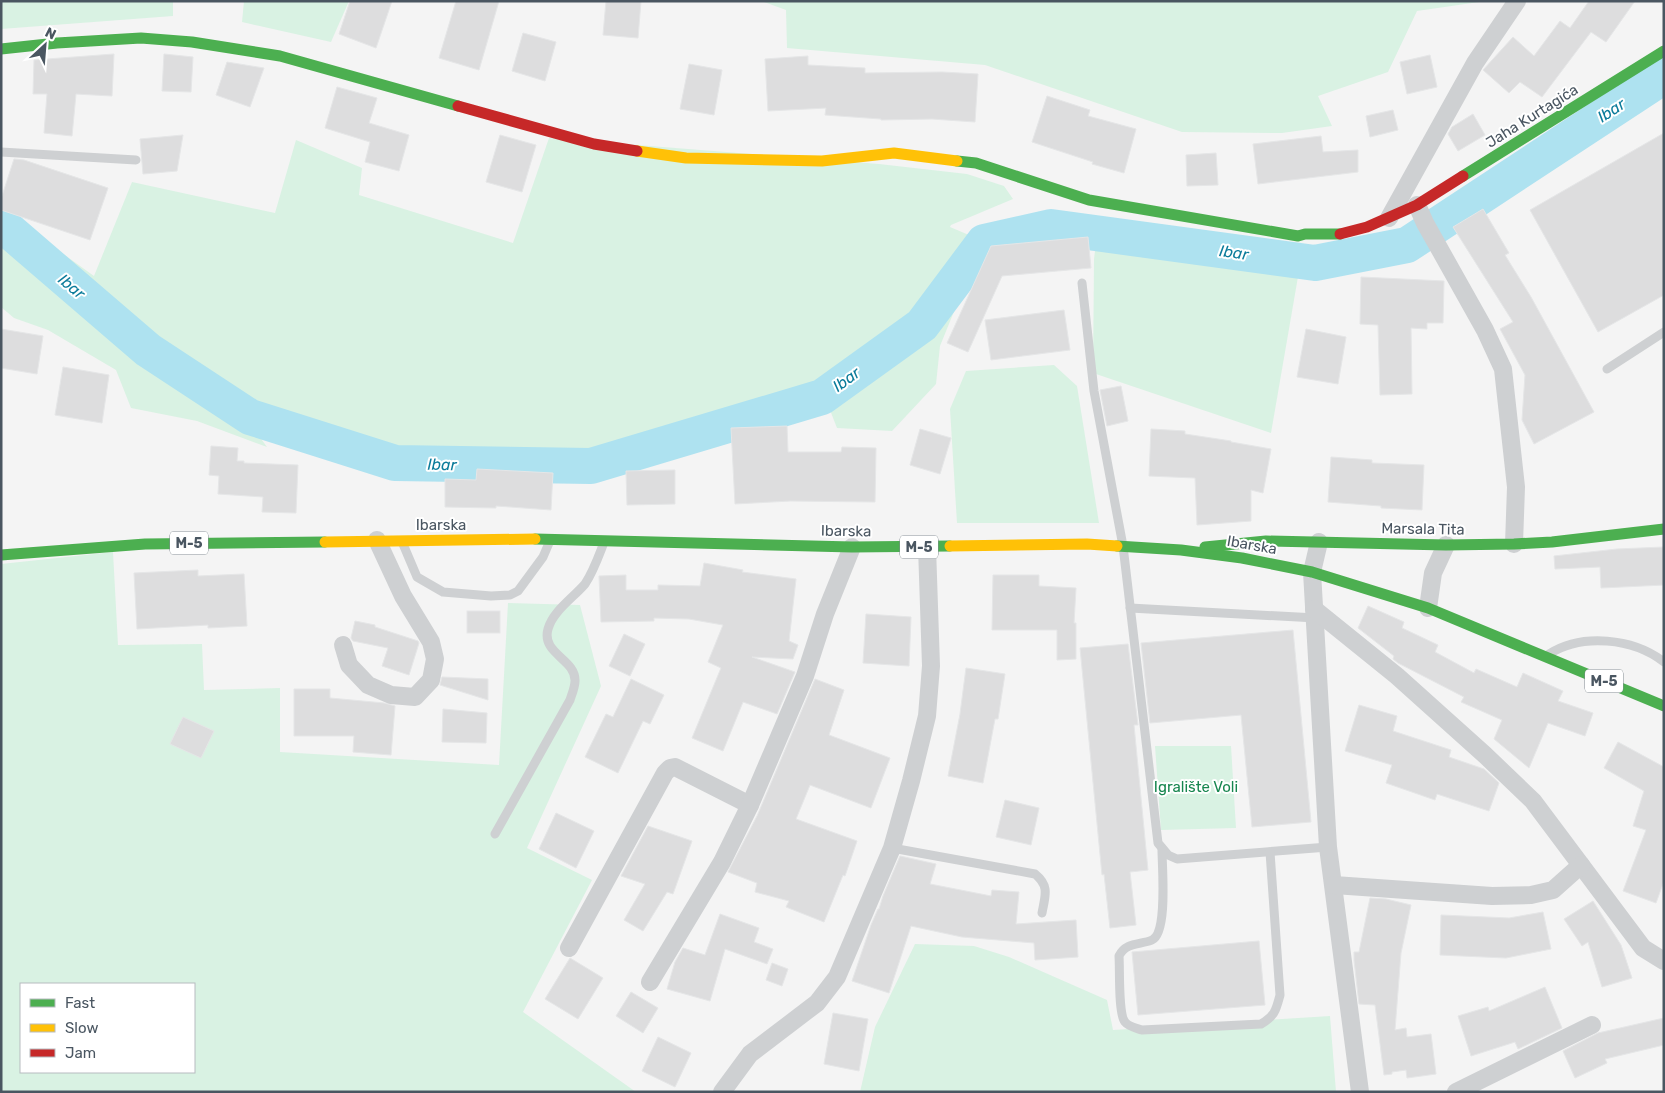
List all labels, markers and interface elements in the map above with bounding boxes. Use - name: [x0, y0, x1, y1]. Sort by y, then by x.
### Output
- north arrow: [20, 20, 70, 70]
- text: N: [42, 24, 59, 44]
- street label: Jaha Kurtagića: [1482, 80, 1582, 152]
- water label: Ibar: [1594, 94, 1630, 126]
- water label: Ibar: [1218, 241, 1251, 264]
- water label: Ibar: [54, 270, 90, 304]
- water label: Ibar: [829, 363, 864, 396]
- water label: Ibar: [427, 455, 458, 474]
- street label: Ibarska: [416, 516, 466, 534]
- street label: Marsala Tita: [1381, 519, 1465, 539]
- street label: Ibarska: [821, 522, 871, 540]
- road number: M-5: [170, 532, 208, 554]
- street label: Ibarska: [1226, 532, 1278, 558]
- road number: M-5: [900, 536, 938, 558]
- road number: M-5: [1585, 669, 1623, 692]
- park label: Igralište Voli: [1154, 778, 1238, 796]
- legend: [20, 983, 195, 1073]
- text: Fast: [65, 994, 95, 1012]
- text: Slow: [65, 1019, 98, 1037]
- text: Jam: [65, 1044, 96, 1062]

